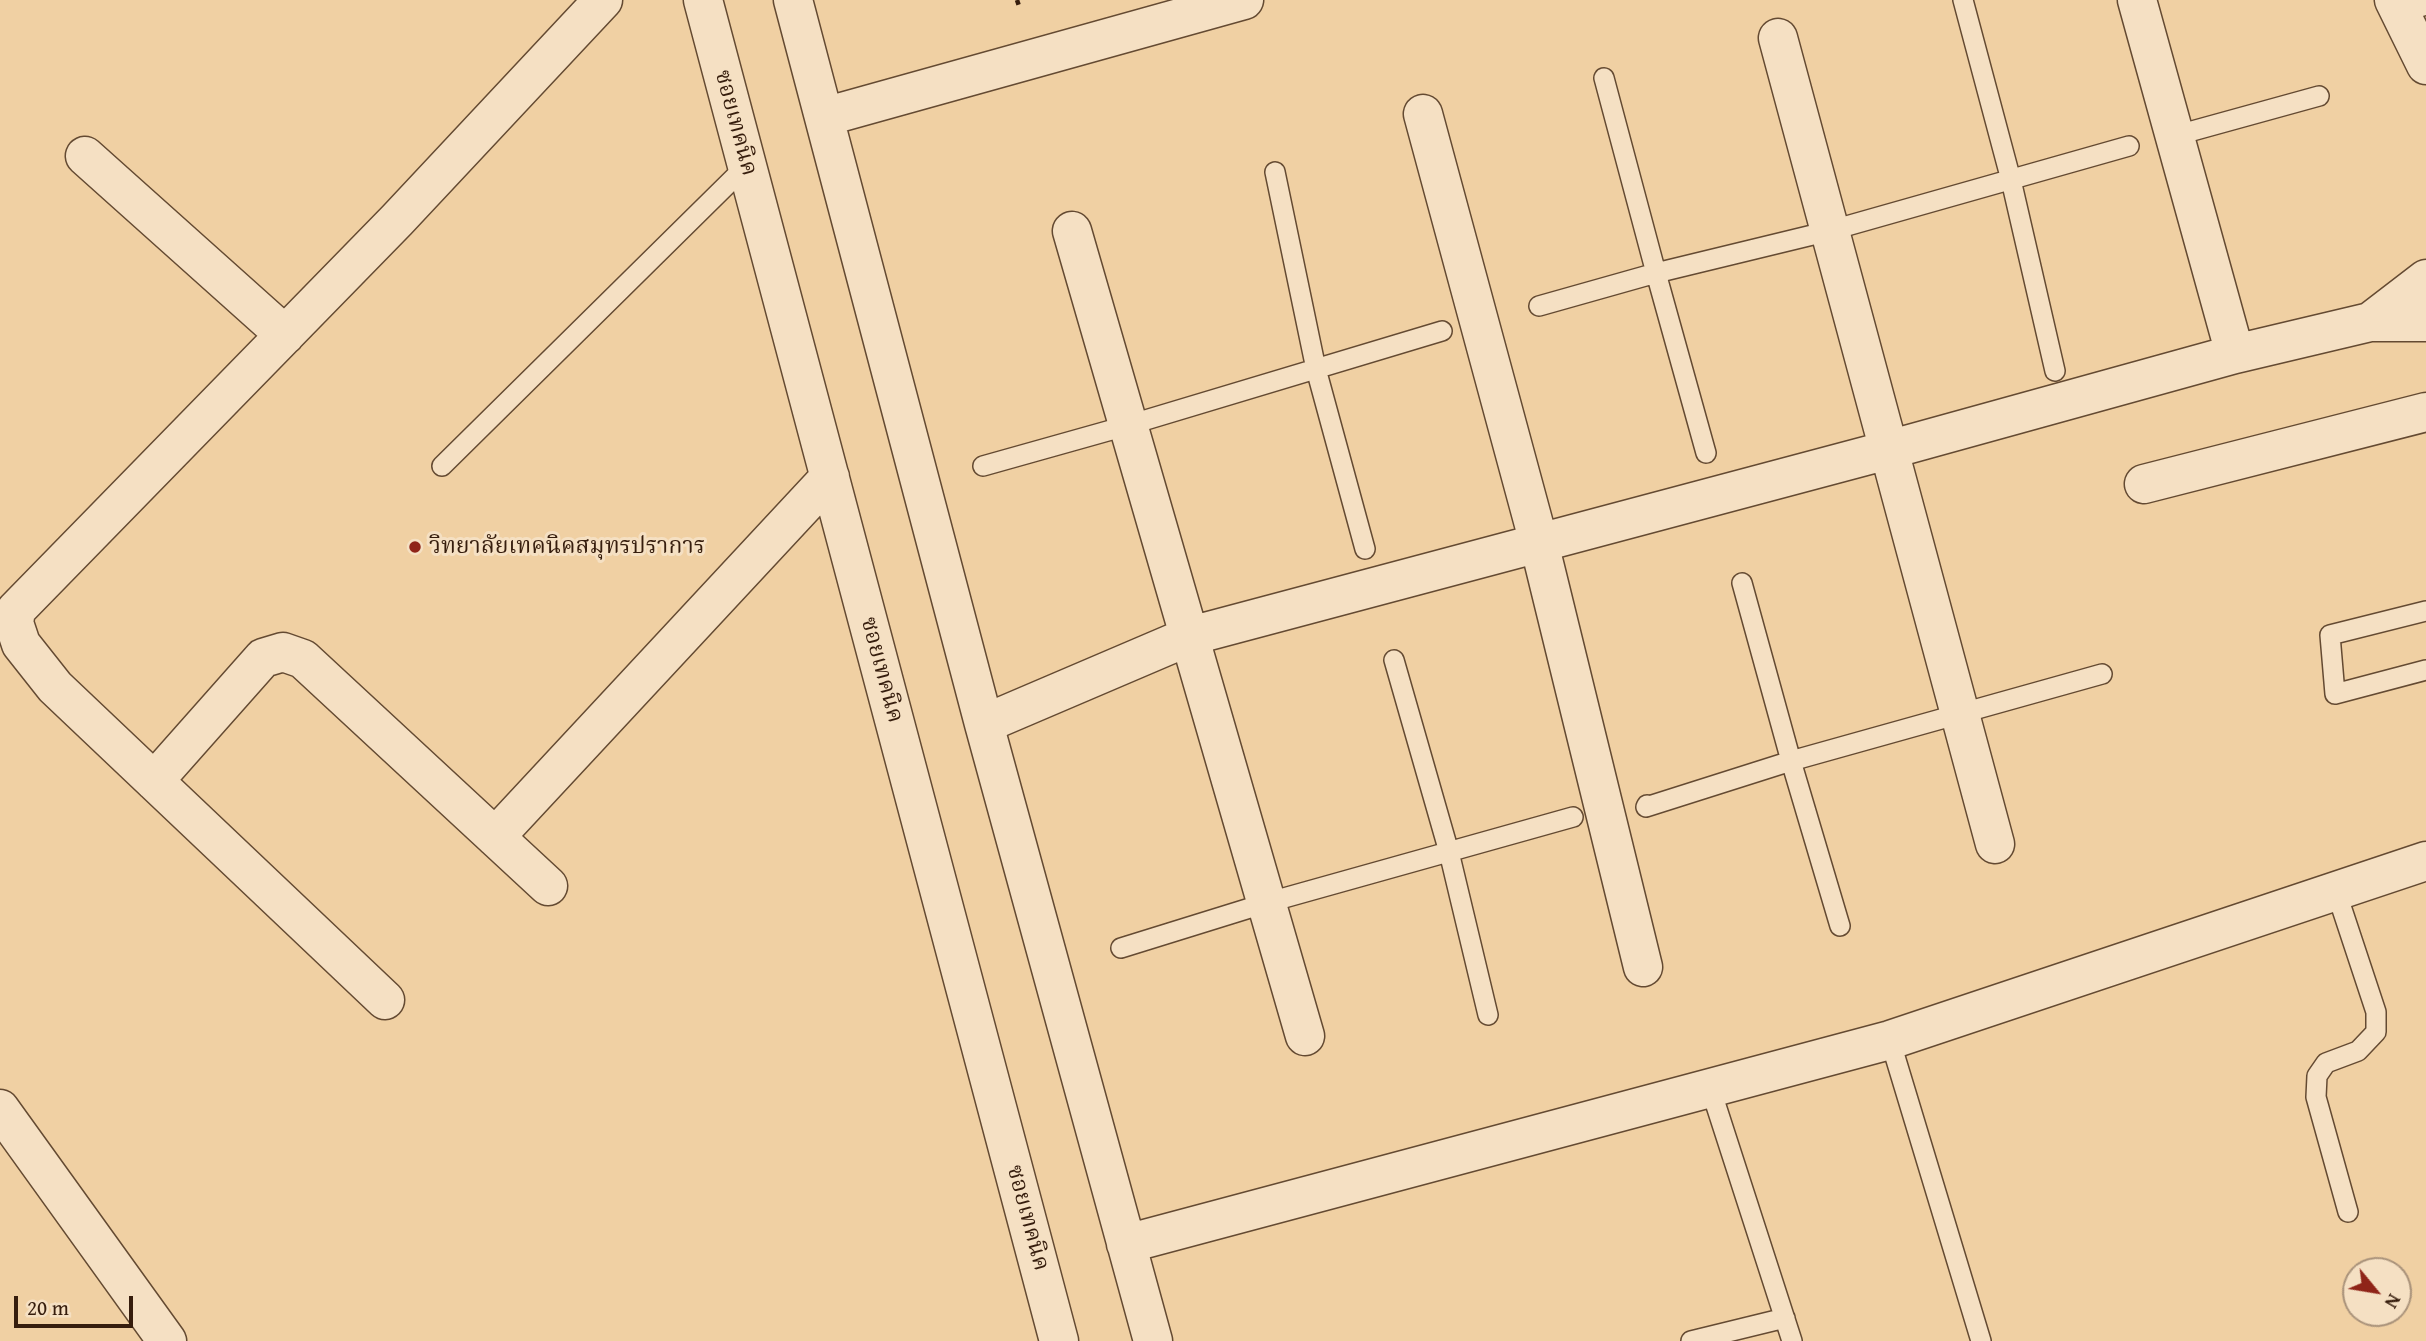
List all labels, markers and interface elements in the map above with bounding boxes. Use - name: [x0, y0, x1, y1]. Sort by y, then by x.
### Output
- street label: ซอยเทคนิค: [708, 67, 762, 179]
- place label: วิทยาลัยเทคนิคสมุทรปราการ: [429, 533, 705, 561]
- marker: วิทยาลัยเทคนิคสมุทรปราการ: [407, 539, 423, 555]
- street label: ซอยเทคนิค: [854, 614, 908, 726]
- street label: ซอยเทคนิค: [1000, 1162, 1054, 1274]
- north arrow: [2342, 1257, 2412, 1327]
- scale bar: [18, 1282, 136, 1326]
- text: N: [2378, 1289, 2409, 1314]
- text: 20 m: [27, 1292, 69, 1323]

